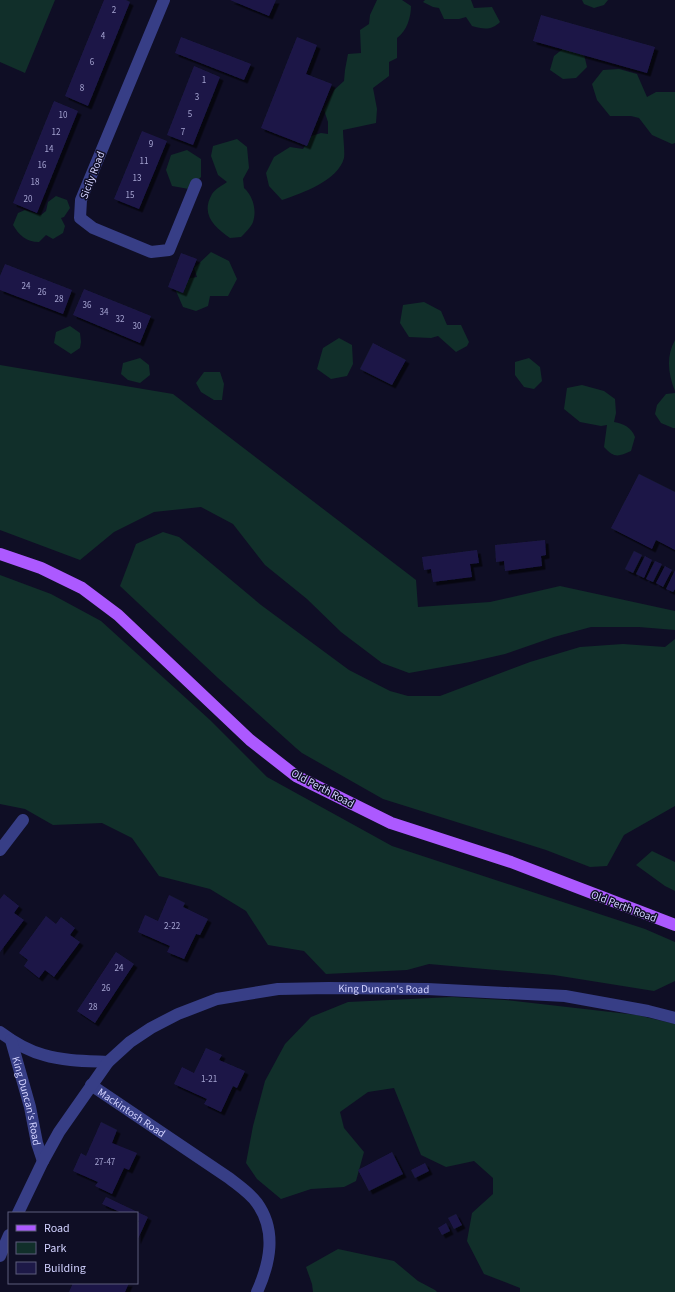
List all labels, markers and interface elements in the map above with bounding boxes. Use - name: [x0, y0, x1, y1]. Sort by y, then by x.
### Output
- house number: 2: [112, 4, 117, 17]
- house number: 4: [101, 30, 106, 43]
- house number: 6: [90, 56, 95, 69]
- house number: 1: [202, 74, 206, 87]
- house number: 8: [80, 82, 85, 95]
- house number: 3: [195, 91, 200, 104]
- house number: 5: [188, 108, 193, 121]
- house number: 10: [59, 109, 68, 122]
- house number: 12: [52, 126, 61, 139]
- house number: 7: [181, 126, 186, 139]
- house number: 9: [149, 138, 154, 151]
- house number: 14: [45, 143, 54, 156]
- street label: Sicily Road: [76, 149, 108, 201]
- house number: 11: [140, 155, 148, 168]
- house number: 16: [38, 159, 47, 172]
- house number: 13: [133, 172, 142, 185]
- house number: 18: [31, 176, 40, 189]
- house number: 15: [126, 189, 135, 202]
- house number: 20: [24, 193, 33, 206]
- house number: 24: [22, 280, 31, 293]
- house number: 26: [38, 286, 47, 299]
- house number: 28: [55, 293, 64, 306]
- house number: 36: [83, 299, 92, 312]
- house number: 34: [100, 306, 109, 319]
- house number: 32: [116, 313, 125, 326]
- house number: 30: [133, 320, 142, 333]
- street label: Old Perth Road: [289, 766, 357, 811]
- street label: Old Perth Road: [589, 887, 659, 926]
- house number: 2-22: [164, 920, 181, 933]
- house number: 24: [115, 962, 124, 975]
- street label: King Duncan's Road: [338, 981, 429, 997]
- house number: 26: [102, 982, 111, 995]
- house number: 28: [89, 1001, 98, 1014]
- street label: King Duncan's Road: [8, 1055, 44, 1147]
- house number: 1-21: [201, 1073, 217, 1086]
- street label: Mackintosh Road: [95, 1085, 168, 1141]
- house number: 27-47: [95, 1156, 116, 1169]
- legend: [8, 1212, 138, 1284]
- text: Road: [44, 1220, 70, 1237]
- text: Park: [44, 1240, 66, 1257]
- text: Building: [44, 1260, 86, 1277]

